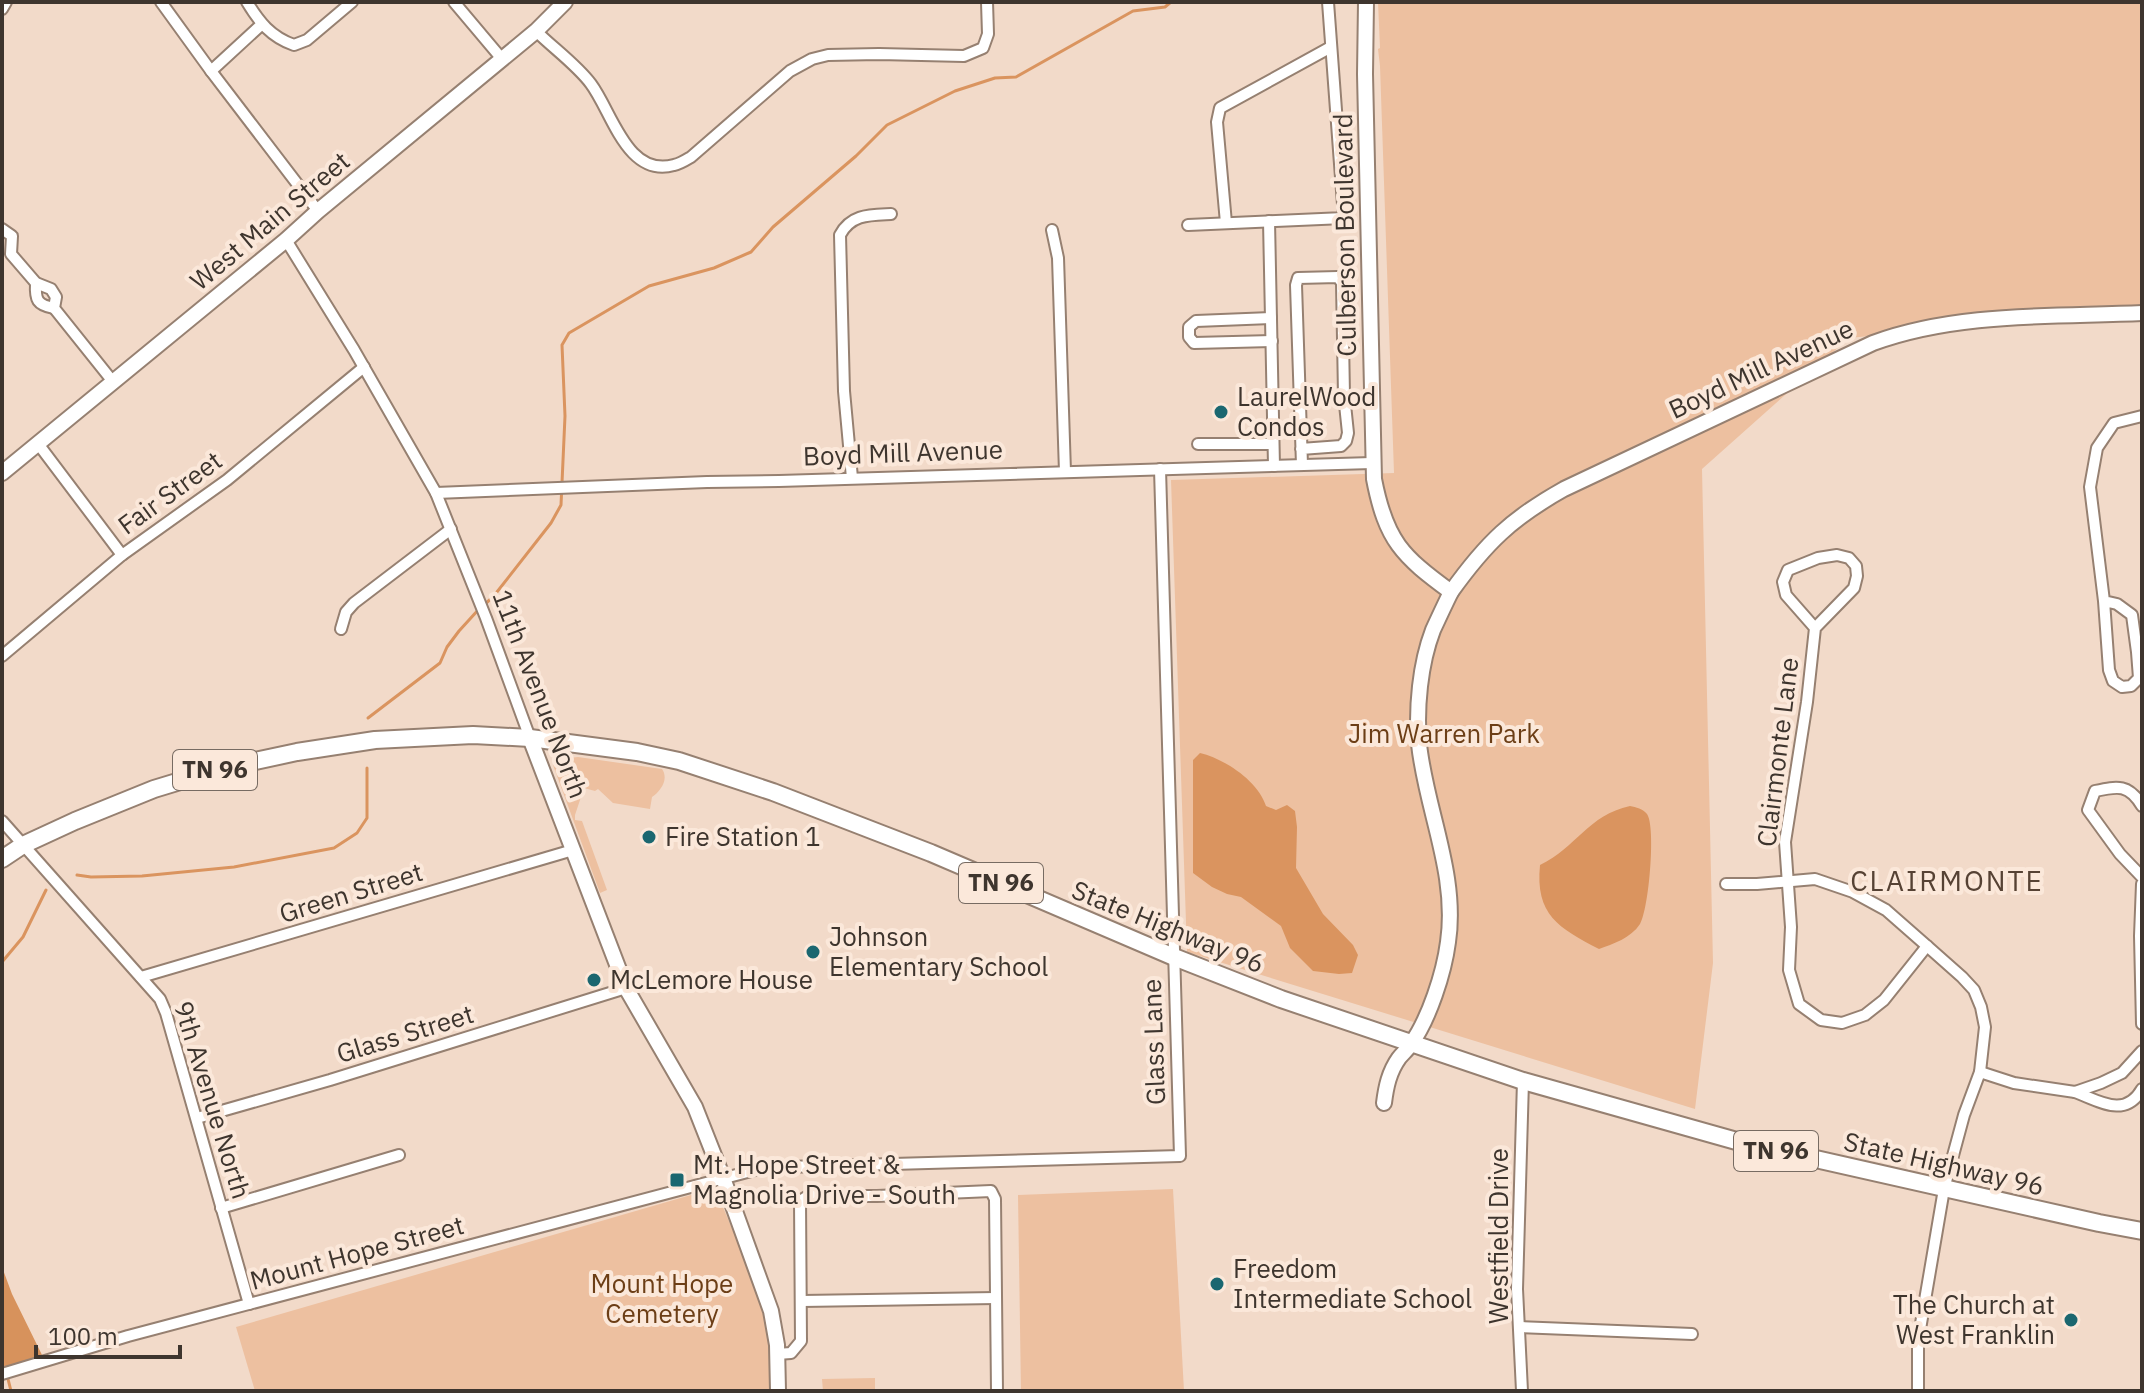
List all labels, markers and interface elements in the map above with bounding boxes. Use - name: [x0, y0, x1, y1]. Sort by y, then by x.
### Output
- street label: Culberson Boulevard: [1325, 113, 1363, 357]
- street label: West Main Street: [182, 143, 356, 297]
- street label: Boyd Mill Avenue: [1663, 310, 1858, 426]
- place label: LaurelWood Condos: [1237, 379, 1376, 443]
- marker: LaurelWood Condos: [1212, 403, 1230, 421]
- street label: Boyd Mill Avenue: [802, 432, 1004, 472]
- street label: Fair Street: [111, 443, 228, 541]
- street label: 11th Avenue North: [486, 585, 596, 803]
- street label: Clairmonte Lane: [1749, 655, 1805, 849]
- park label: Jim Warren Park: [1348, 716, 1540, 750]
- road number: TN 96: [173, 750, 257, 790]
- place label: Fire Station 1: [665, 819, 821, 853]
- marker: Fire Station 1: [640, 828, 658, 846]
- street label: Green Street: [275, 854, 427, 930]
- district label: CLAIRMONTE: [1850, 862, 2044, 899]
- road number: TN 96: [959, 863, 1043, 903]
- street label: State Highway 96: [1067, 872, 1270, 980]
- place label: Johnson Elementary School: [829, 919, 1048, 983]
- marker: Johnson Elementary School: [804, 943, 822, 961]
- place label: McLemore House: [610, 962, 813, 996]
- marker: McLemore House: [585, 971, 603, 989]
- street label: Glass Lane: [1134, 978, 1172, 1106]
- street label: Glass Street: [332, 996, 477, 1070]
- street label: 9th Avenue North: [167, 997, 259, 1203]
- street label: State Highway 96: [1841, 1123, 2048, 1203]
- road number: TN 96: [1734, 1131, 1818, 1171]
- place label: Mt. Hope Street & Magnolia Drive - South: [693, 1147, 956, 1211]
- street label: Westfield Drive: [1481, 1148, 1515, 1324]
- marker: Mt. Hope Street & Magnolia Drive - South: [668, 1171, 686, 1189]
- street label: Mount Hope Street: [246, 1207, 468, 1297]
- place label: Freedom Intermediate School: [1233, 1251, 1472, 1315]
- park label: Mount Hope Cemetery: [591, 1266, 733, 1330]
- marker: Freedom Intermediate School: [1208, 1275, 1226, 1293]
- place label: The Church at West Franklin: [1893, 1287, 2055, 1351]
- scale bar: [36, 1309, 180, 1359]
- marker: The Church at West Franklin: [2062, 1311, 2080, 1329]
- text: 100 m: [48, 1320, 118, 1352]

